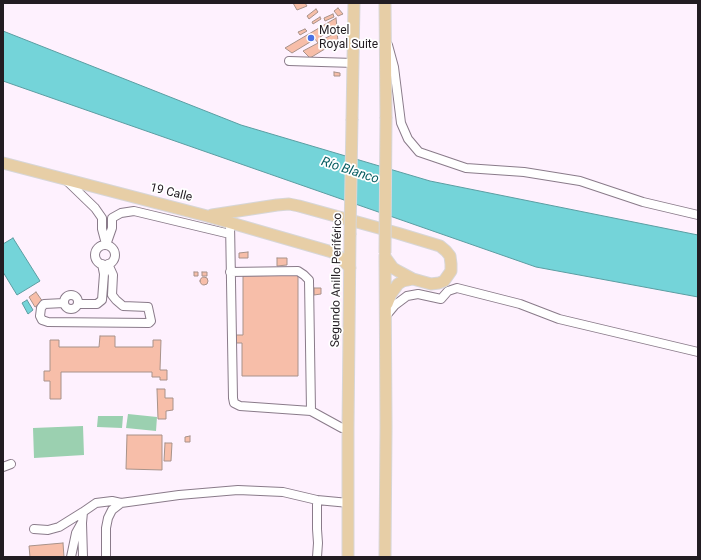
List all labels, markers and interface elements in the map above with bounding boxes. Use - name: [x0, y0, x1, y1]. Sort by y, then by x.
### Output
- place label: Motel Royal Suite: [319, 24, 378, 52]
- marker: Motel Royal Suite: [306, 33, 316, 43]
- water label: Río Blanco: [319, 154, 381, 188]
- street label: 19 Calle: [148, 181, 194, 205]
- street label: Segundo Anillo Periférico: [329, 213, 345, 347]

